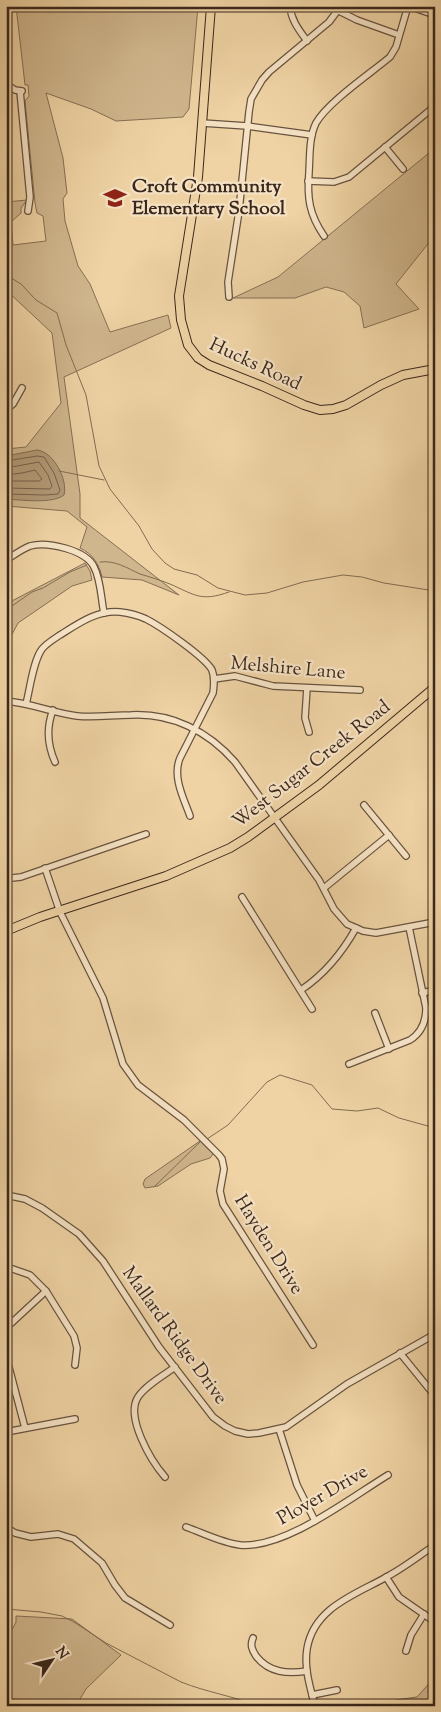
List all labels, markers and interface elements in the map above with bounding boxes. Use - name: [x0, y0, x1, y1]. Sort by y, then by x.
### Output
- place label: Croft Community Elementary School: [132, 174, 286, 223]
- school or university icon: Croft Community Elementary School: [102, 185, 128, 211]
- street label: Hucks Road: [204, 332, 306, 398]
- street label: Melshire Lane: [229, 651, 347, 687]
- street label: West Sugar Creek Road: [227, 694, 397, 835]
- street label: Hayden Drive: [227, 1190, 309, 1300]
- street label: Mallard Ridge Drive: [115, 1262, 233, 1411]
- street label: Plover Drive: [273, 1459, 374, 1533]
- north arrow: [28, 1634, 78, 1684]
- text: N: [50, 1643, 72, 1664]

